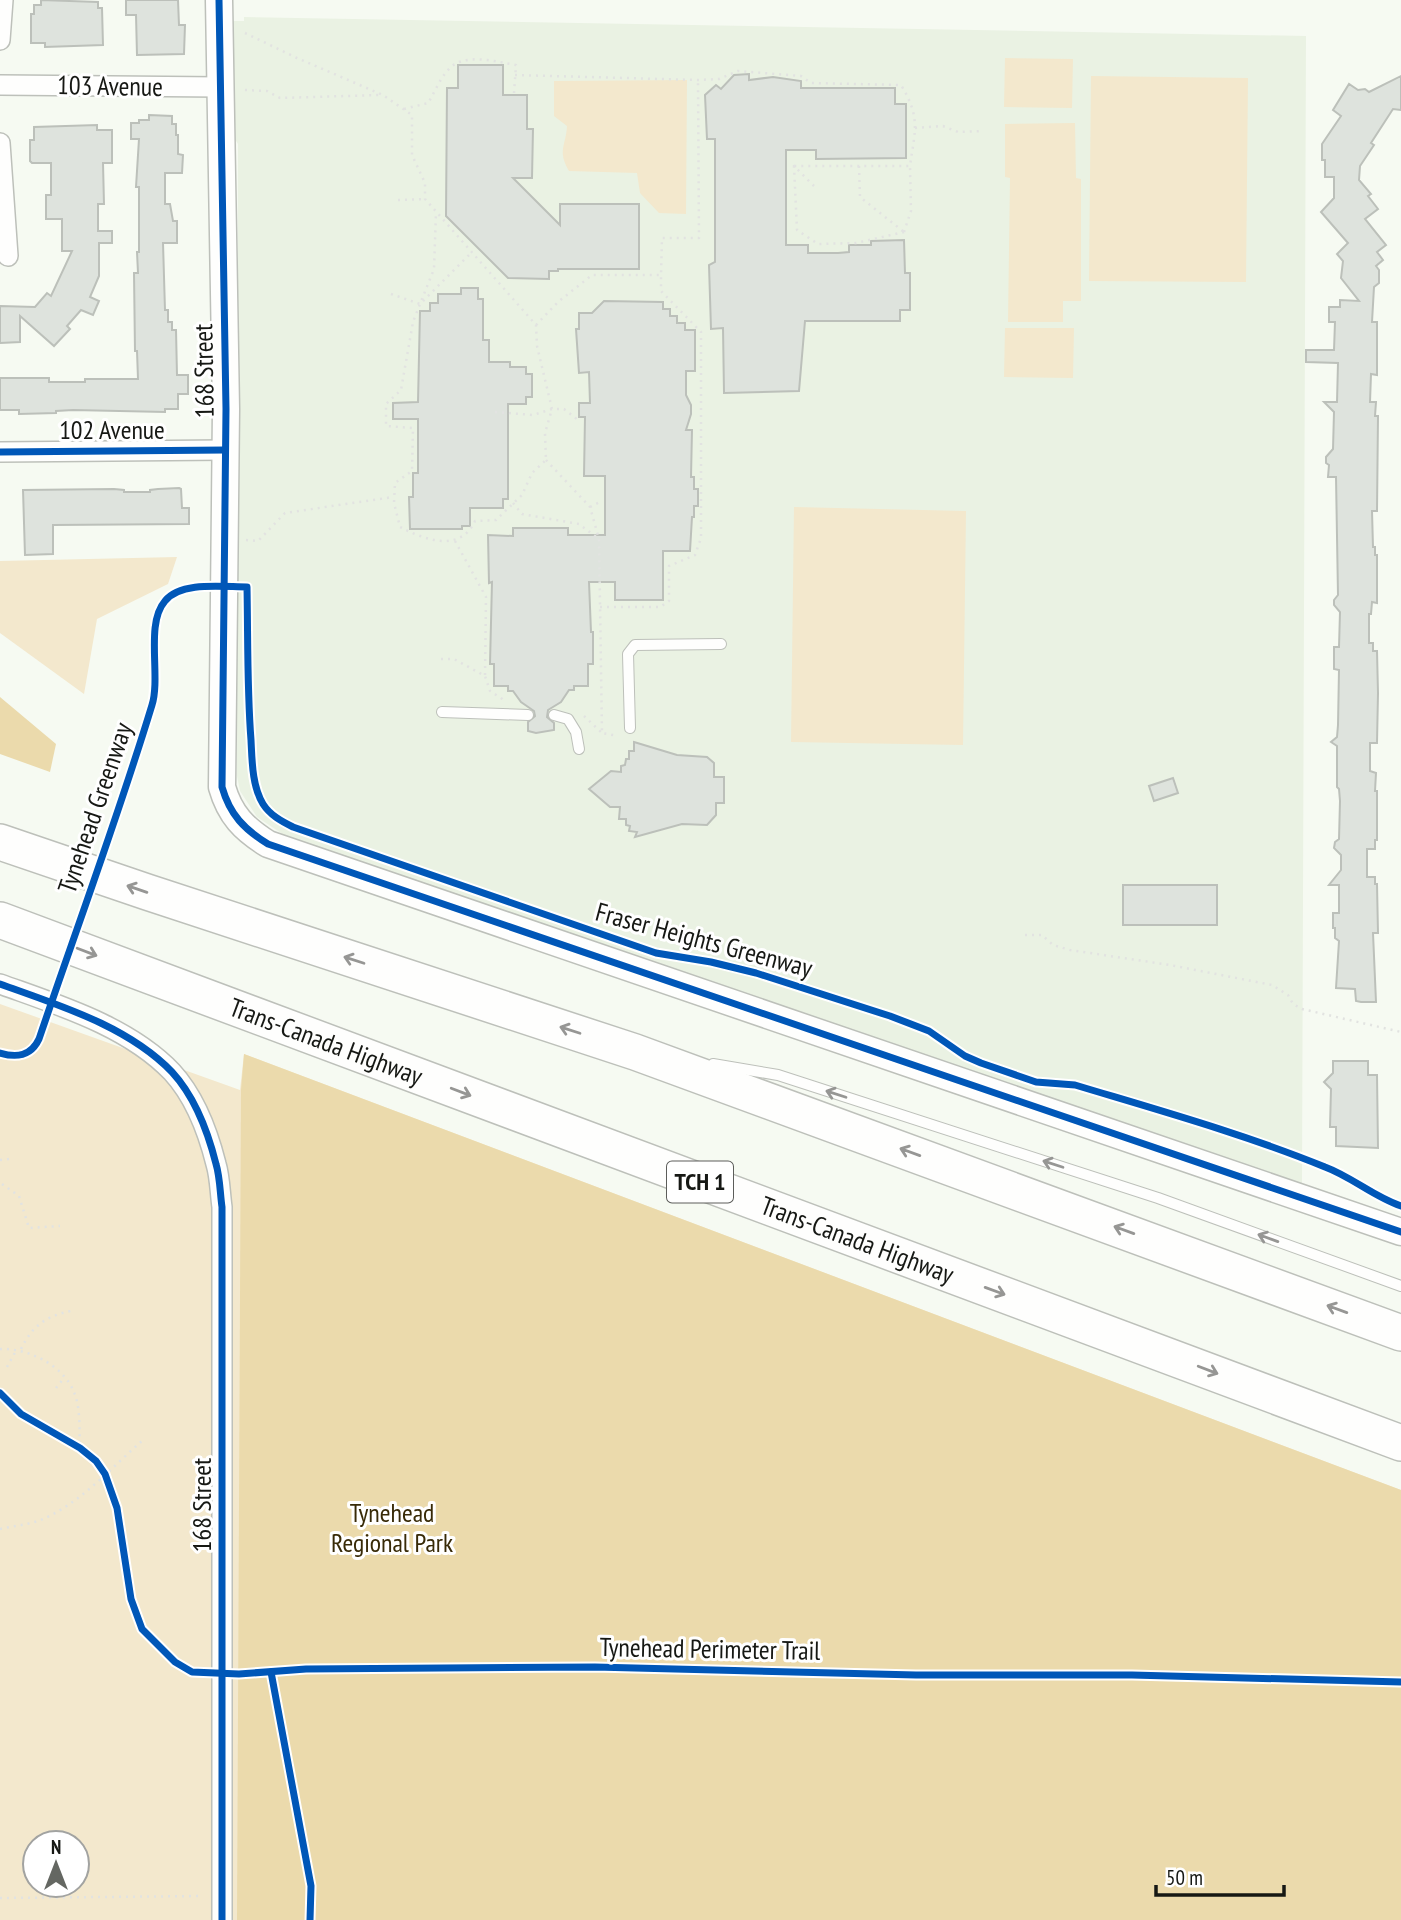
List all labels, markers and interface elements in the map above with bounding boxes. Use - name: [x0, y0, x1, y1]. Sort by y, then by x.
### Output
- street label: 103 Avenue: [57, 68, 163, 103]
- street label: 168 Street: [186, 324, 221, 419]
- street label: 102 Avenue: [59, 413, 165, 446]
- street label: Tynehead Greenway: [50, 718, 139, 898]
- one-way arrow: [127, 882, 149, 894]
- street label: Fraser Heights Greenway: [592, 895, 816, 984]
- one-way arrow: [75, 947, 97, 959]
- one-way arrow: [343, 953, 365, 965]
- street label: Trans-Canada Highway: [225, 990, 428, 1092]
- one-way arrow: [559, 1023, 581, 1036]
- one-way arrow: [449, 1087, 471, 1099]
- one-way arrow: [825, 1087, 847, 1100]
- one-way arrow: [900, 1144, 922, 1157]
- one-way arrow: [1042, 1157, 1064, 1169]
- road number: TCH 1: [667, 1162, 733, 1202]
- street label: Trans-Canada Highway: [756, 1188, 959, 1291]
- one-way arrow: [1113, 1223, 1135, 1235]
- one-way arrow: [1257, 1230, 1279, 1243]
- one-way arrow: [984, 1286, 1006, 1298]
- one-way arrow: [1327, 1302, 1349, 1315]
- one-way arrow: [1197, 1365, 1219, 1378]
- street label: 168 Street: [185, 1458, 218, 1552]
- park label: Tynehead Regional Park: [331, 1496, 453, 1559]
- street label: Tynehead Perimeter Trail: [599, 1630, 821, 1667]
- north arrow: [21, 1829, 91, 1899]
- text: N: [51, 1835, 61, 1859]
- scale bar: [1156, 1854, 1284, 1898]
- text: 50 m: [1166, 1864, 1203, 1891]

